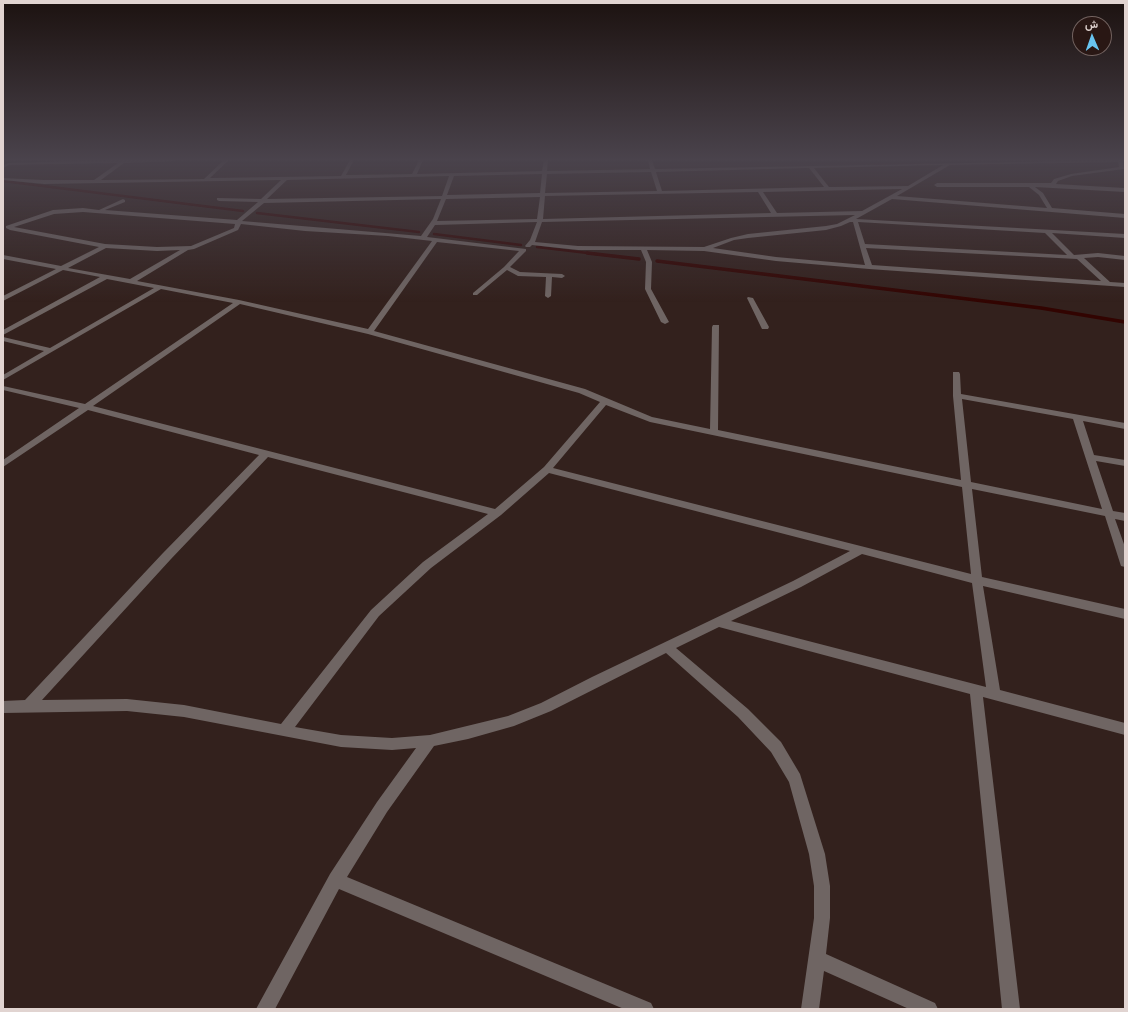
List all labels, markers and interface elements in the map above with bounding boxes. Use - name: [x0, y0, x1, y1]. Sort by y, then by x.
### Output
- north arrow: [1072, 16, 1112, 56]
- text: ش: [1085, 18, 1098, 31]

